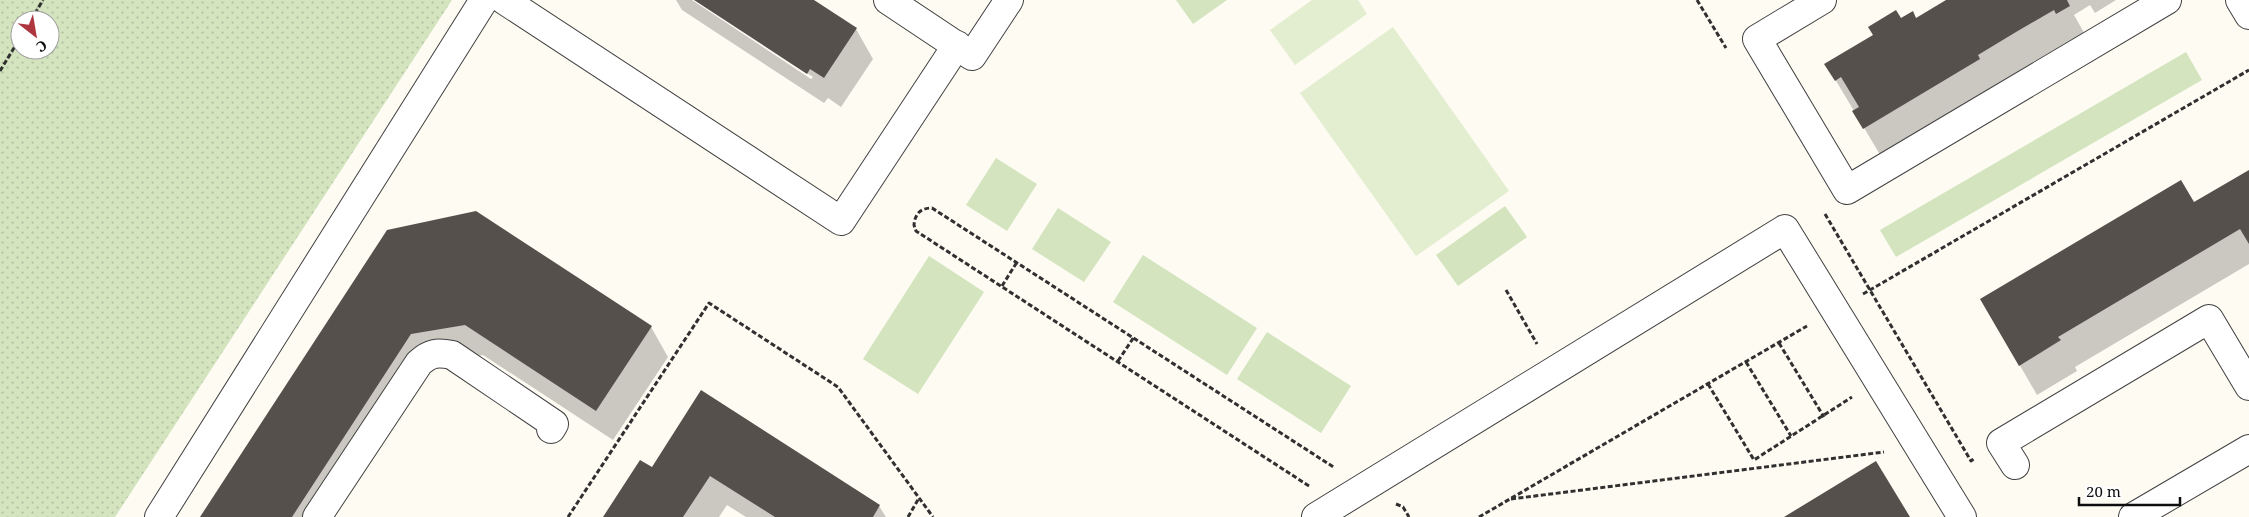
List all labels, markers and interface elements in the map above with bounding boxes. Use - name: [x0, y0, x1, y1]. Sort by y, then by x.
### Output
- north arrow: [10, 10, 60, 60]
- text: С: [33, 36, 51, 57]
- scale bar: [2079, 474, 2180, 506]
- text: 20 m: [2086, 481, 2121, 501]

